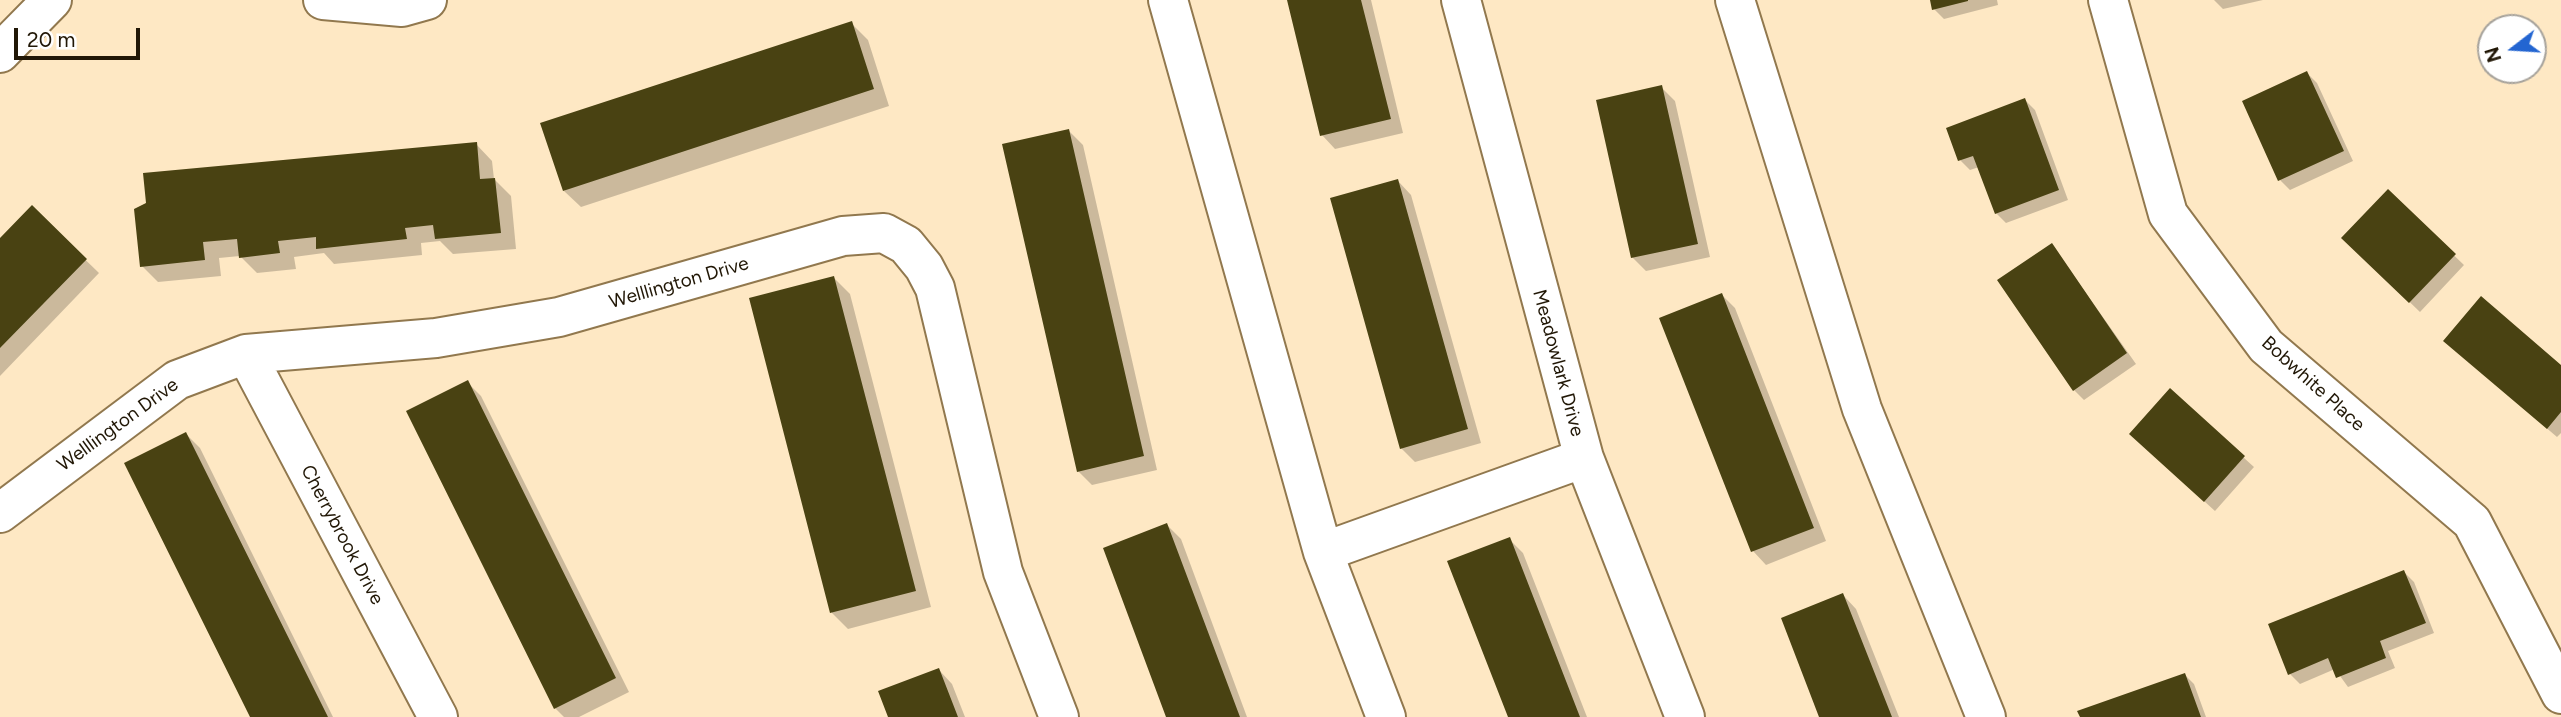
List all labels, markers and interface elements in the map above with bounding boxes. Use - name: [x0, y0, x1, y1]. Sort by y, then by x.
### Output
- scale bar: [18, 14, 144, 58]
- north arrow: [2477, 14, 2547, 84]
- text: 20 m: [27, 27, 75, 52]
- text: N: [2480, 44, 2506, 65]
- street label: Welllington Drive: [607, 252, 751, 314]
- street label: Meadowlark Drive: [1527, 287, 1589, 439]
- street label: Bobwhite Place: [2257, 332, 2369, 436]
- street label: Welllington Drive: [53, 373, 183, 477]
- street label: Cherrybrook Drive: [296, 461, 388, 609]

